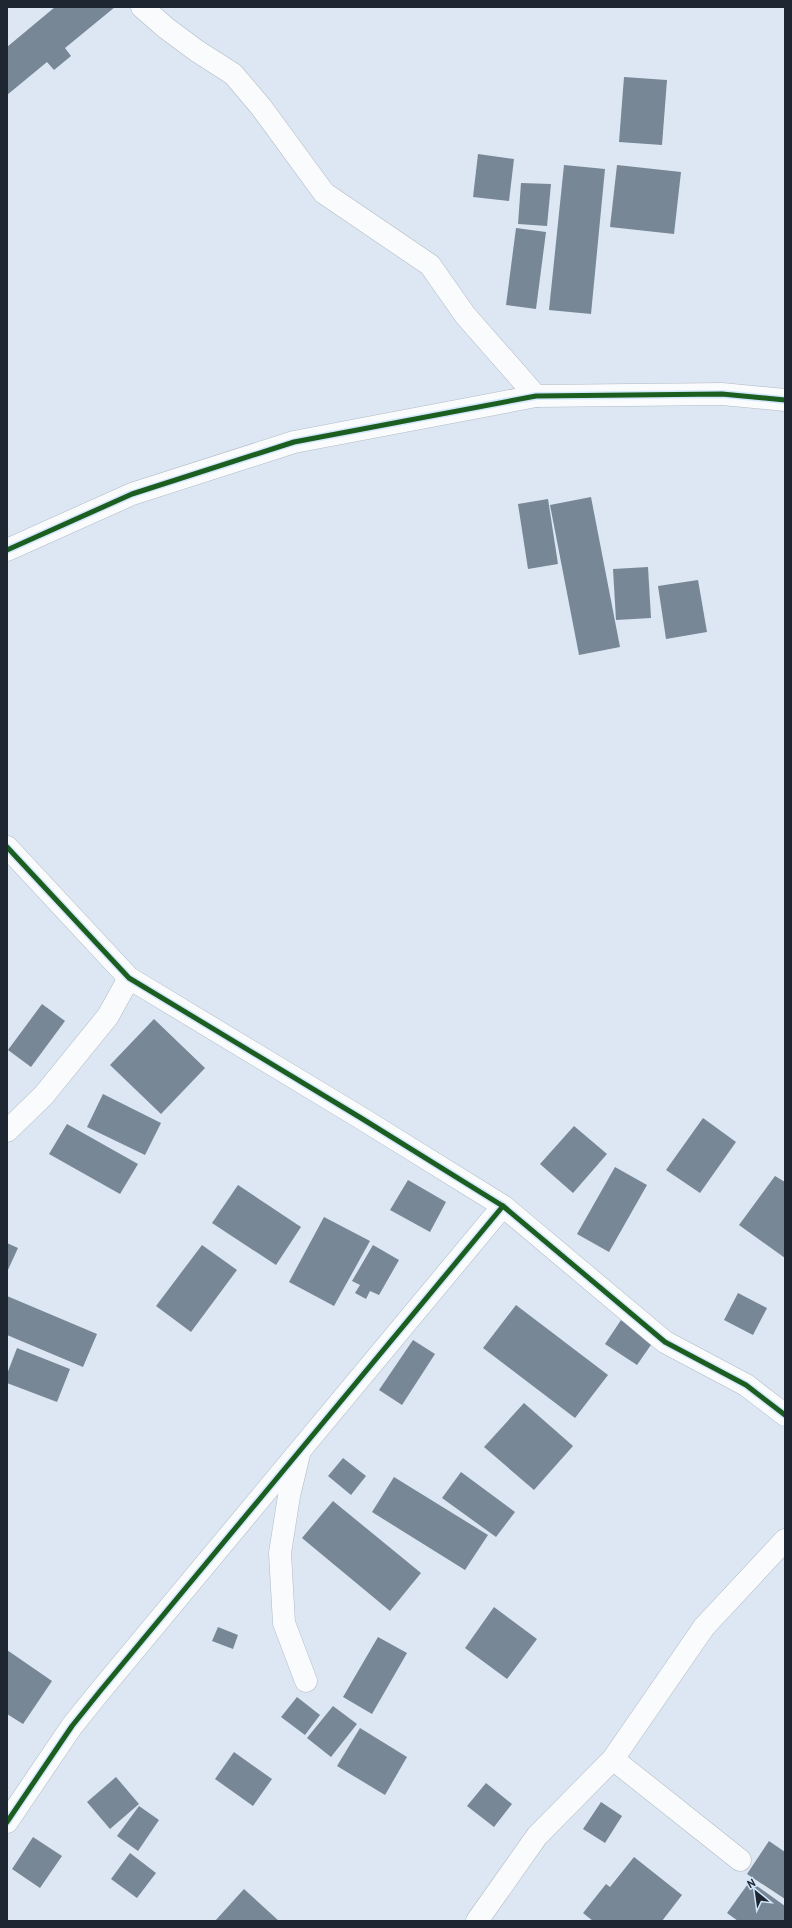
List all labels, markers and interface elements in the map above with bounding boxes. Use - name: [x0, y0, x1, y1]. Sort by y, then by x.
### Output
- north arrow: [736, 1872, 776, 1912]
- text: N: [745, 1875, 758, 1891]

